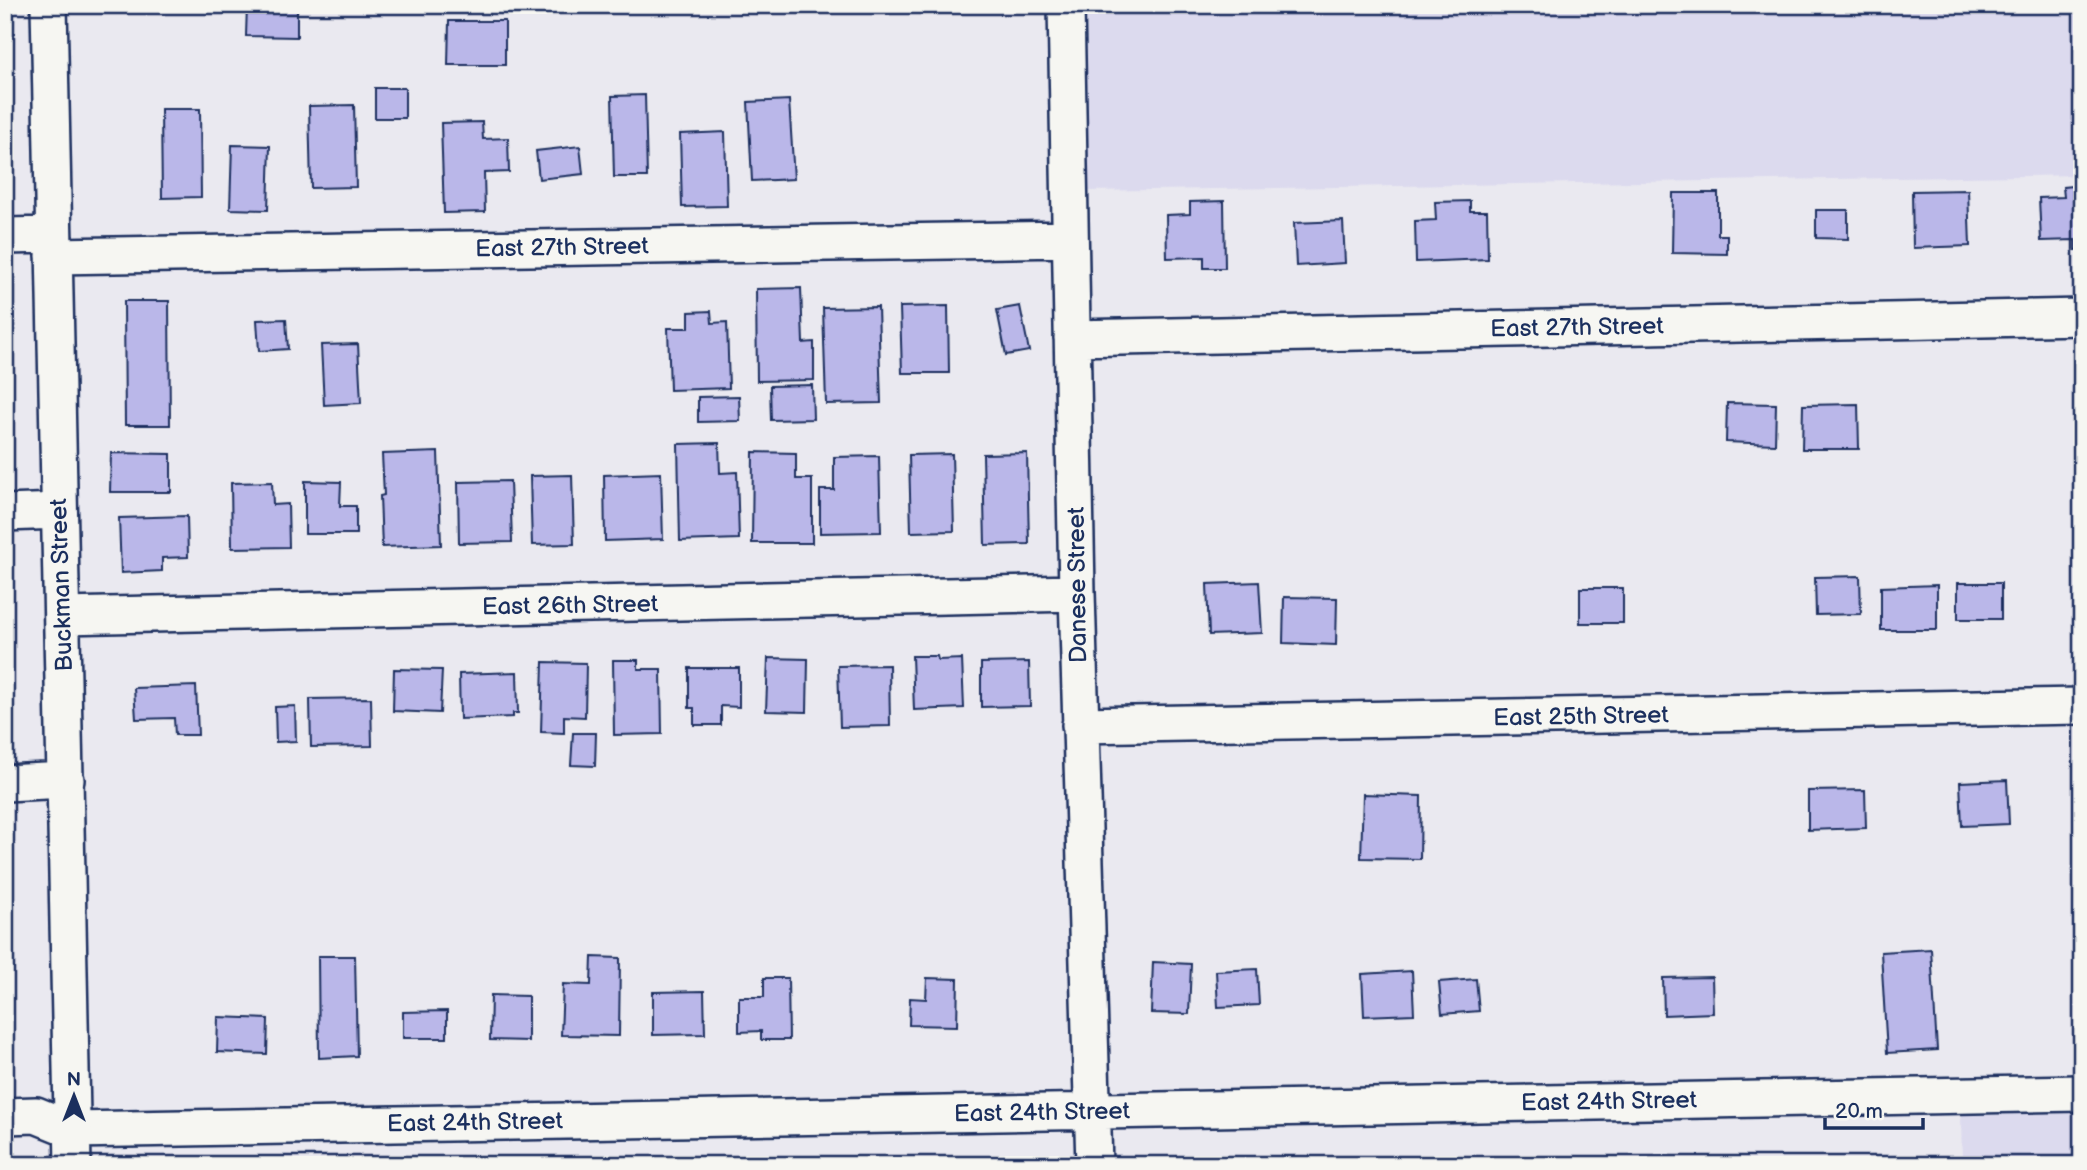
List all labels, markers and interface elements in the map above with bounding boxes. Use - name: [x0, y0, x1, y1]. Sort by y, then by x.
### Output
- street label: East 27th Street: [475, 231, 650, 264]
- street label: East 27th Street: [1490, 311, 1665, 344]
- street label: Buckman Street: [44, 497, 79, 672]
- street label: Danese Street: [1062, 506, 1093, 663]
- street label: East 26th Street: [482, 589, 659, 622]
- street label: East 25th Street: [1493, 700, 1670, 733]
- north arrow: [38, 1062, 108, 1132]
- text: N: [67, 1069, 81, 1092]
- street label: East 24th Street: [1521, 1085, 1698, 1118]
- scale bar: [1825, 1086, 1923, 1130]
- street label: East 24th Street: [954, 1096, 1131, 1129]
- text: 20 m: [1835, 1099, 1883, 1124]
- street label: East 24th Street: [387, 1106, 564, 1139]

